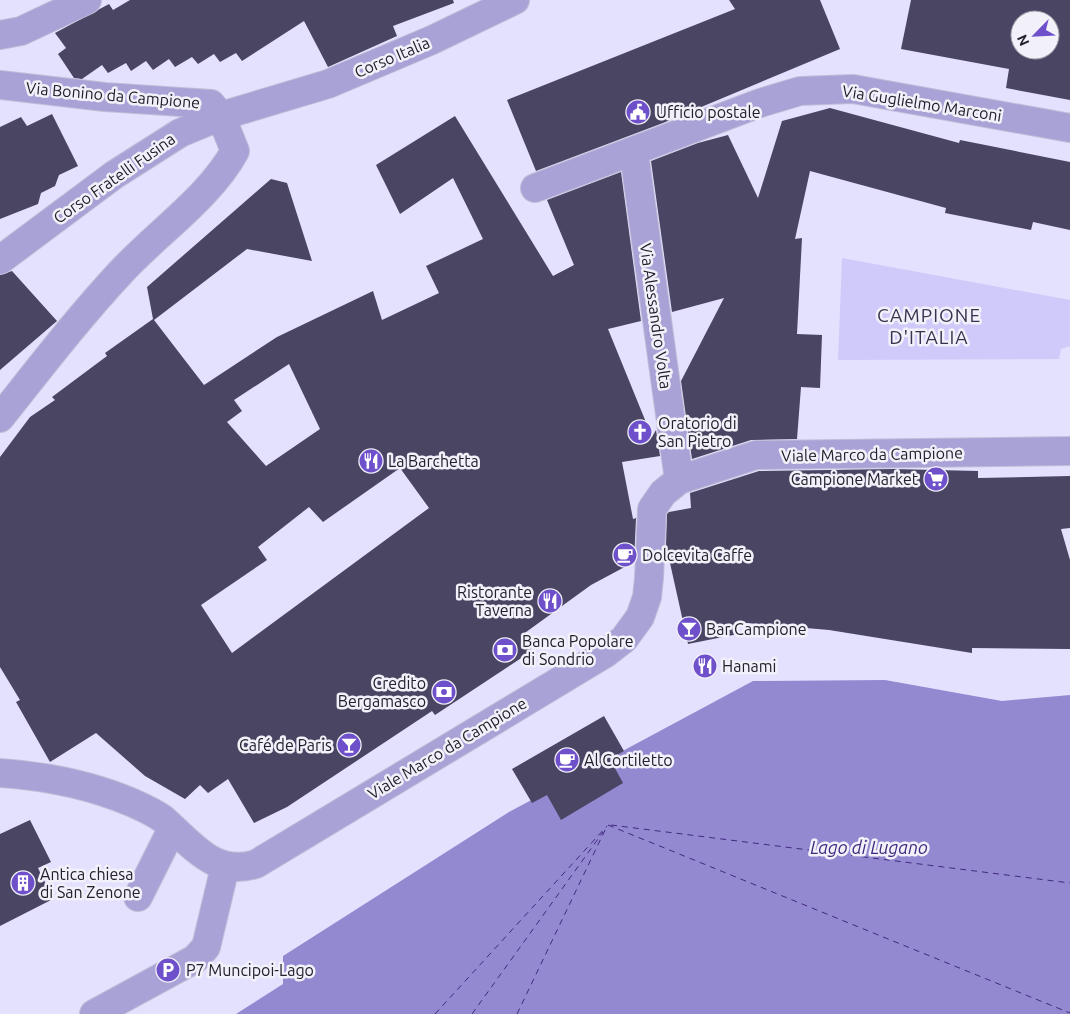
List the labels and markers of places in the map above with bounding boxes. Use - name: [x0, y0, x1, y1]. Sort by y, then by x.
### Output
- public building icon: Ufficio postale: [625, 99, 651, 125]
- place label: Ufficio postale: [656, 103, 761, 121]
- place label: Oratorio di San Pietro: [658, 414, 737, 450]
- church icon: Oratorio di San Pietro: [627, 419, 653, 445]
- restaurant icon: La Barchetta: [358, 448, 384, 474]
- place label: La Barchetta: [388, 452, 479, 470]
- supermarket icon: Campione Market: [923, 466, 949, 492]
- place label: Campione Market: [791, 470, 919, 488]
- cafe icon: Dolcevita Caffe: [612, 542, 638, 568]
- place label: Dolcevita Caffe: [642, 546, 752, 564]
- place label: Ristorante Taverna: [457, 583, 532, 619]
- restaurant icon: Ristorante Taverna: [537, 588, 563, 614]
- bar icon: Bar Campione: [676, 616, 702, 642]
- place label: Bar Campione: [706, 620, 807, 638]
- place label: Banca Popolare di Sondrio: [522, 632, 634, 668]
- bank icon: Banca Popolare di Sondrio: [492, 637, 518, 663]
- restaurant icon: Hanami: [692, 653, 718, 679]
- place label: Hanami: [722, 657, 776, 675]
- place label: Credito Bergamasco: [338, 674, 426, 710]
- bank icon: Credito Bergamasco: [431, 679, 457, 705]
- bar icon: Café de Paris: [336, 732, 362, 758]
- place label: Café de Paris: [239, 736, 332, 754]
- cafe icon: Al Cortiletto: [554, 747, 580, 773]
- place label: Al Cortiletto: [584, 751, 673, 769]
- place label: Antica chiesa di San Zenone: [40, 865, 141, 901]
- building icon: Antica chiesa di San Zenone: [10, 870, 36, 896]
- parking icon: P7 Muncipoi-Lago: [155, 957, 181, 983]
- place label: P7 Muncipoi-Lago: [186, 961, 314, 979]

